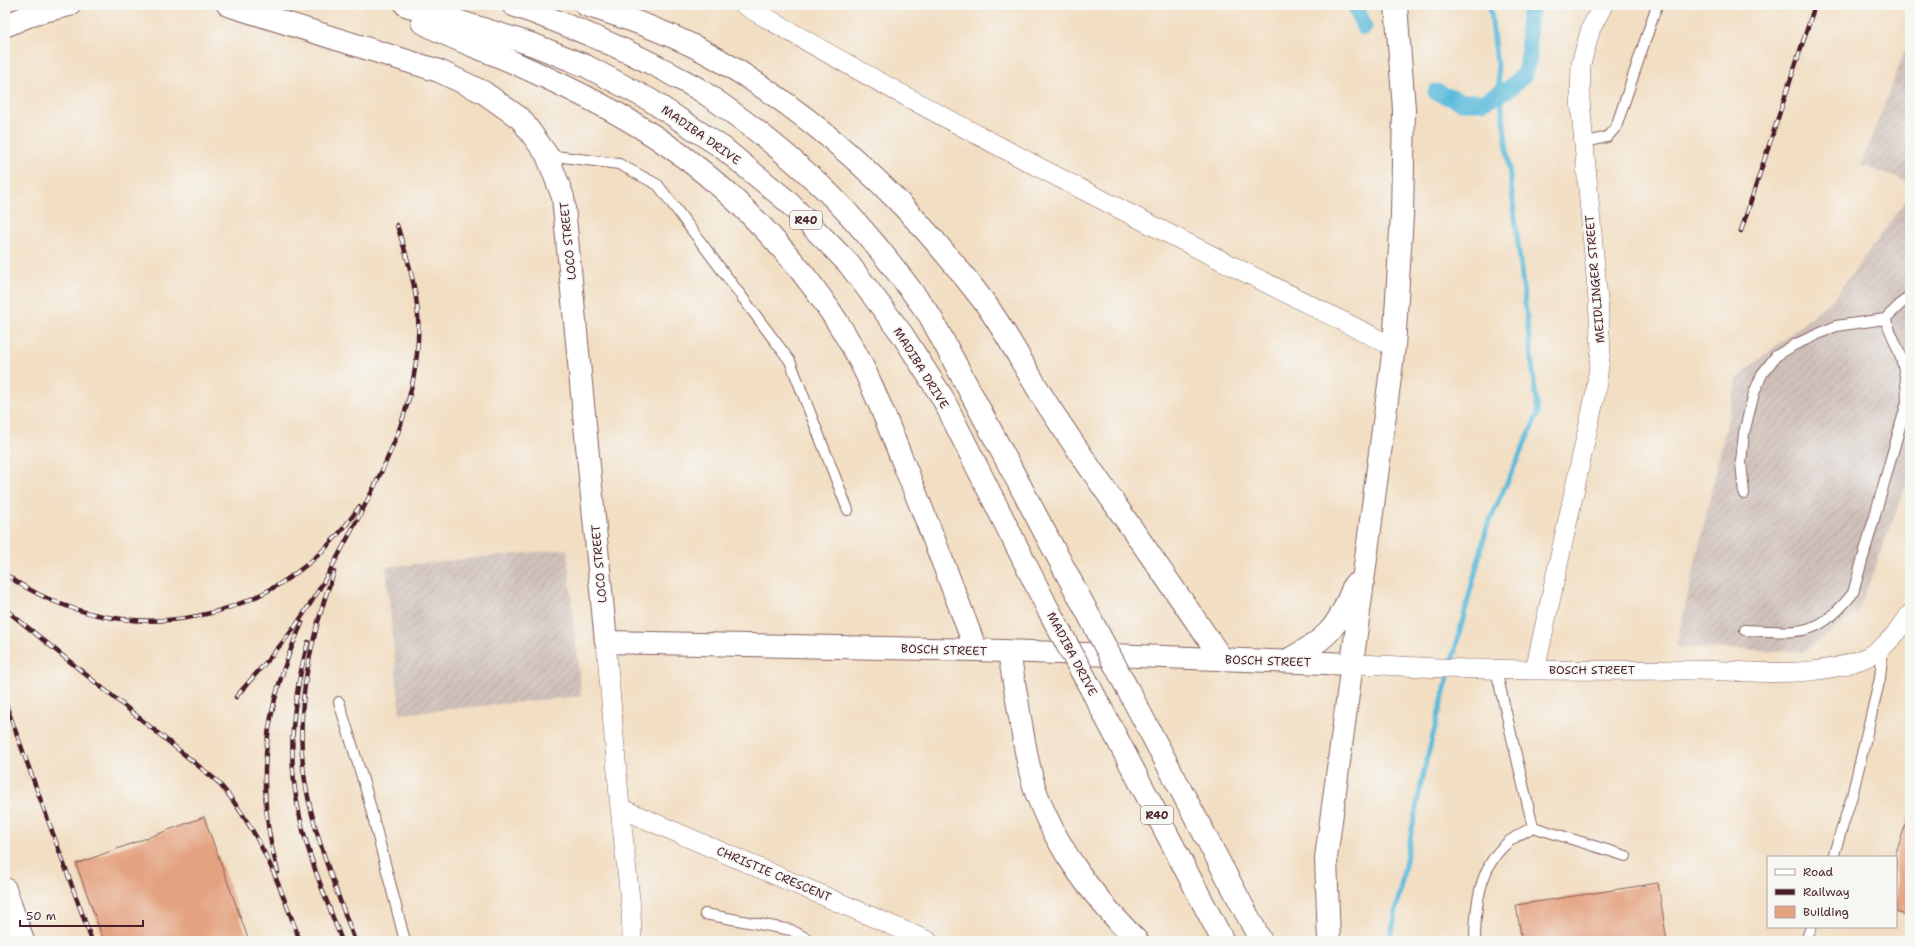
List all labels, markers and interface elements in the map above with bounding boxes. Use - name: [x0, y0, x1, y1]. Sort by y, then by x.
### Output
- street label: MADIBA DRIVE: [658, 102, 744, 168]
- street label: LOCO STREET: [556, 200, 580, 281]
- road number: R40: [790, 211, 822, 229]
- street label: MEIDLINGER STREET: [1581, 214, 1609, 344]
- street label: MADIBA DRIVE: [890, 324, 952, 412]
- street label: LOCO STREET: [588, 524, 610, 604]
- street label: MADIBA DRIVE: [1043, 609, 1101, 699]
- street label: BOSCH STREET: [901, 641, 988, 660]
- street label: BOSCH STREET: [1225, 652, 1312, 671]
- street label: BOSCH STREET: [1549, 662, 1636, 678]
- road number: R40: [1141, 806, 1173, 824]
- street label: CHRISTIE CRESCENT: [714, 843, 834, 906]
- legend: [1767, 856, 1897, 928]
- text: Road: [1803, 864, 1834, 880]
- text: Railway: [1803, 884, 1850, 900]
- scale bar: [20, 902, 143, 928]
- text: Building: [1803, 904, 1849, 920]
- text: 50 m: [26, 908, 56, 924]

